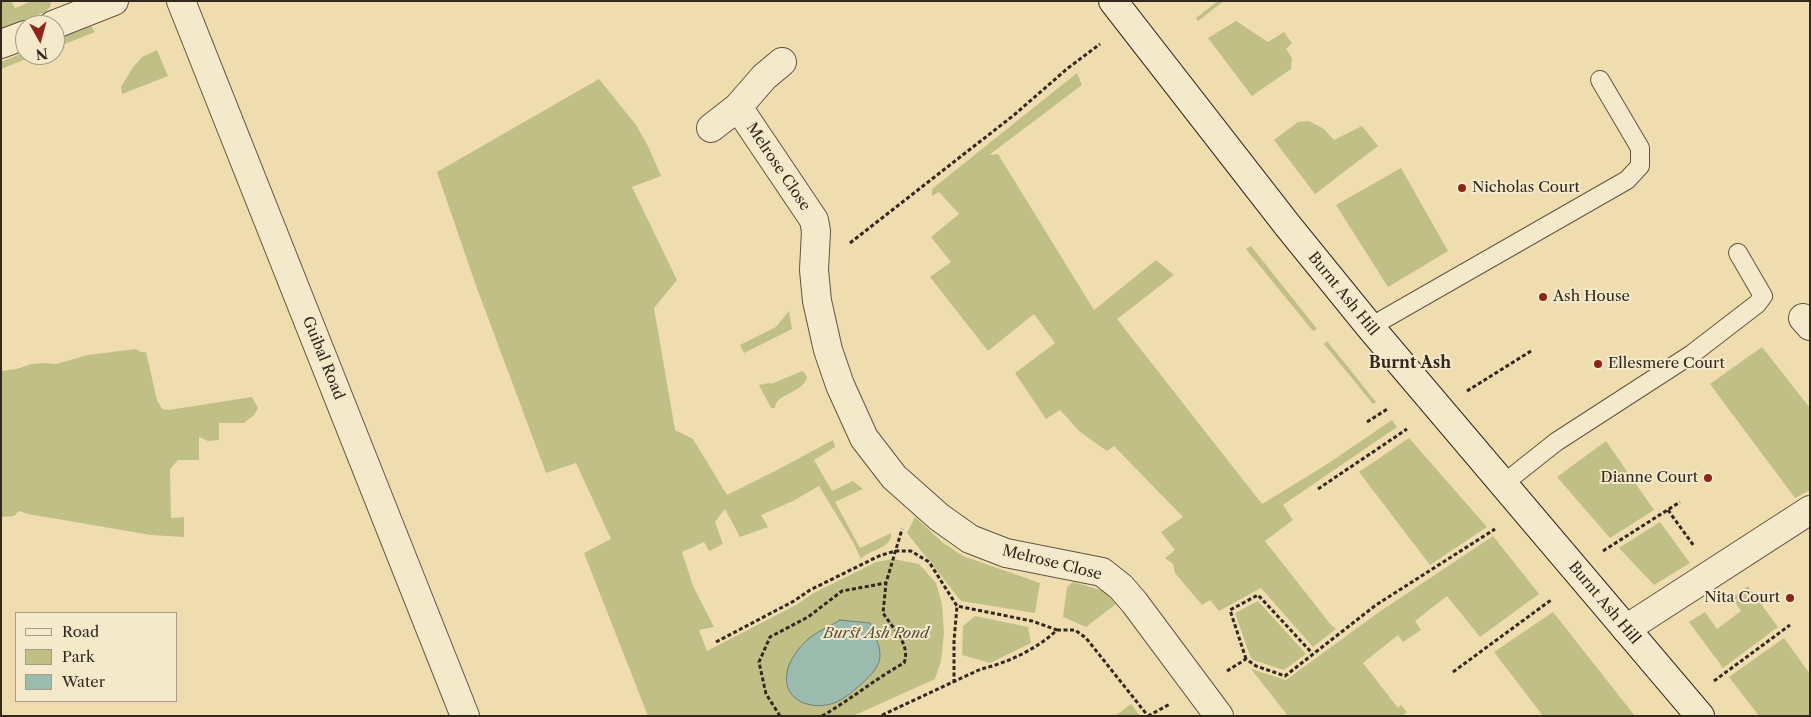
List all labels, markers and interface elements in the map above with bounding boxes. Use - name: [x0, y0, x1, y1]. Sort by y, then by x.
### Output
- north arrow: [15, 15, 65, 65]
- text: N: [35, 44, 49, 64]
- street label: Melrose Close: [742, 120, 814, 214]
- place label: Nicholas Court: [1472, 179, 1580, 197]
- marker: Nicholas Court: [1456, 182, 1468, 194]
- street label: Burnt Ash Hill: [1304, 249, 1382, 339]
- place label: Ash House: [1553, 288, 1630, 306]
- marker: Ash House: [1537, 291, 1549, 303]
- street label: Guibal Road: [298, 314, 348, 402]
- district label: Burnt Ash: [1369, 353, 1451, 373]
- place label: Ellesmere Court: [1608, 355, 1725, 373]
- marker: Ellesmere Court: [1592, 358, 1604, 370]
- place label: Dianne Court: [1601, 469, 1698, 487]
- marker: Dianne Court: [1702, 472, 1714, 484]
- street label: Melrose Close: [1000, 542, 1104, 584]
- street label: Burnt Ash Hill: [1564, 558, 1644, 648]
- place label: Nita Court: [1704, 589, 1780, 607]
- marker: Nita Court: [1784, 592, 1796, 604]
- legend: [15, 612, 178, 702]
- text: Road: [62, 622, 99, 641]
- park label: Burst Ash Pond: [823, 625, 929, 643]
- text: Park: [62, 647, 95, 666]
- text: Water: [62, 672, 105, 691]

